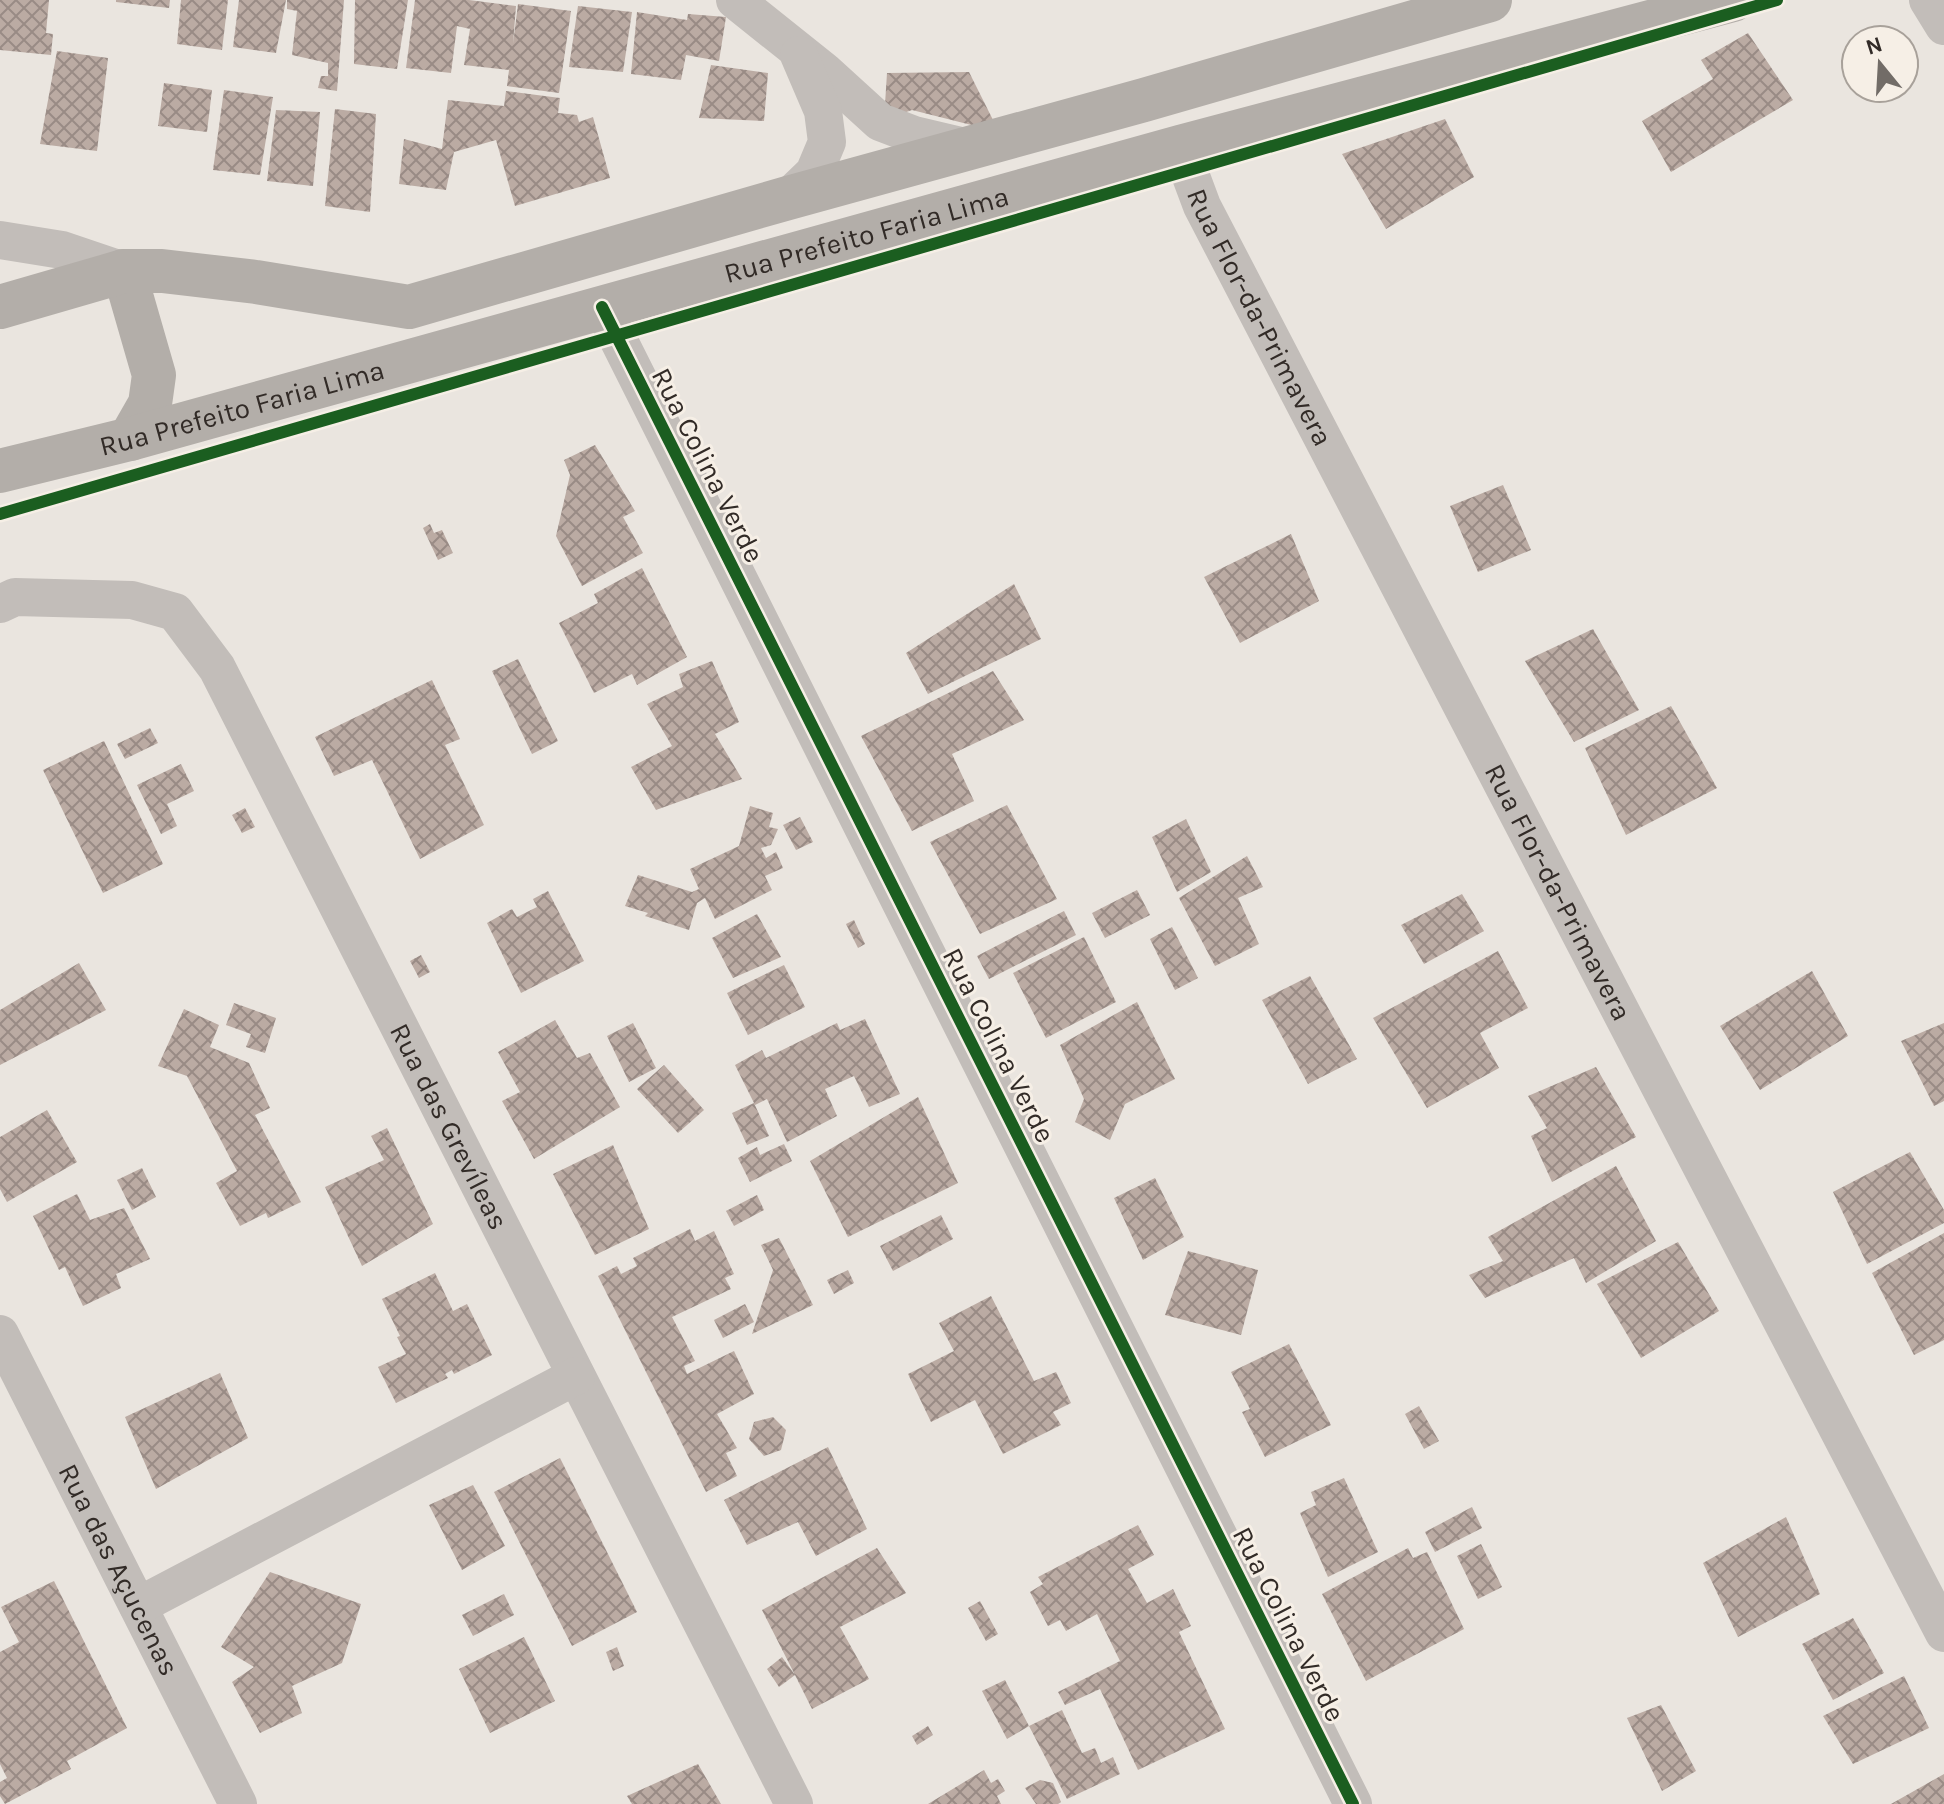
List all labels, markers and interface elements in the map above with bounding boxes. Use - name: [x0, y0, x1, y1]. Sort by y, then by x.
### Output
- north arrow: [1840, 24, 1920, 104]
- text: N: [1863, 31, 1886, 61]
- street label: Rua Prefeito Faria Lima: [720, 179, 1012, 290]
- street label: Rua Flor-da-Primavera: [1180, 184, 1340, 451]
- street label: Rua Prefeito Faria Lima: [96, 353, 388, 462]
- street label: Rua Colina Verde: [645, 362, 771, 568]
- street label: Rua Flor-da-Primavera: [1478, 758, 1639, 1026]
- street label: Rua Colina Verde: [936, 942, 1062, 1148]
- street label: Rua das Grevíleas: [384, 1017, 516, 1235]
- street label: Rua das Açucenas: [52, 1458, 187, 1681]
- street label: Rua Colina Verde: [1226, 1521, 1352, 1727]

